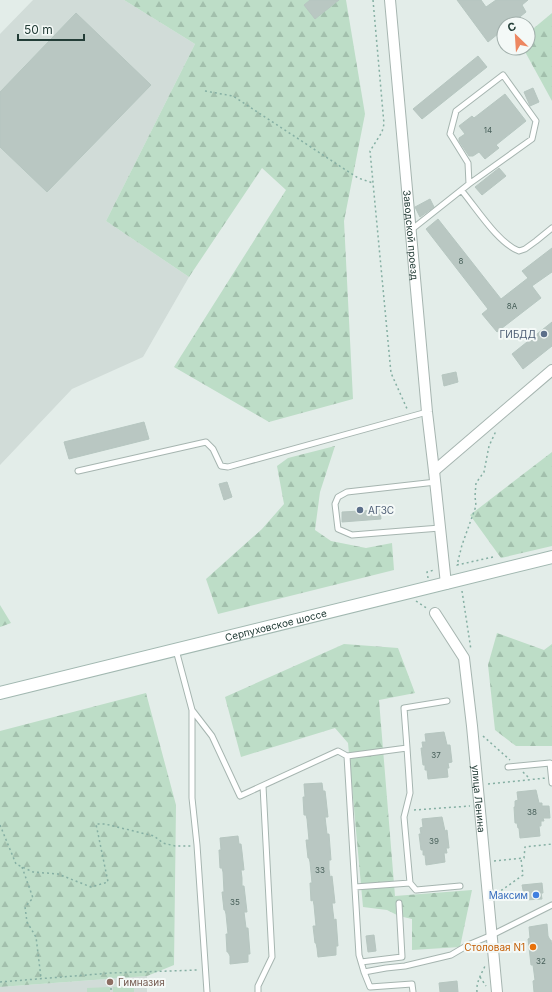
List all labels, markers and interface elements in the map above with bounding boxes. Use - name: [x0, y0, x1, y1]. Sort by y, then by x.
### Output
- scale bar: [18, 16, 84, 42]
- north arrow: [496, 16, 536, 56]
- text: С: [505, 19, 518, 35]
- text: 50 m: [24, 22, 53, 37]
- house number: 14: [484, 125, 492, 135]
- street label: Заводской проезд: [401, 189, 421, 281]
- house number: 8: [459, 256, 464, 266]
- house number: 8А: [507, 301, 518, 311]
- place label: ГИБДД: [500, 328, 536, 340]
- marker: ГИБДД: [539, 329, 549, 339]
- place label: АГЗС: [368, 504, 394, 516]
- marker: АГЗС: [355, 505, 365, 515]
- street label: Серпуховское шоссе: [224, 607, 328, 643]
- house number: 37: [431, 750, 441, 760]
- street label: улица Ленина: [470, 764, 488, 833]
- house number: 38: [527, 807, 537, 817]
- house number: 39: [429, 836, 439, 846]
- house number: 33: [315, 865, 325, 875]
- place label: Максим: [489, 889, 528, 901]
- marker: Максим: [531, 890, 541, 900]
- house number: 35: [230, 897, 240, 907]
- place label: Столовая N1: [464, 941, 525, 953]
- marker: Столовая N1: [528, 942, 538, 952]
- house number: 32: [536, 956, 546, 966]
- place label: Гимназия: [118, 976, 165, 988]
- marker: Гимназия: [105, 977, 115, 987]

